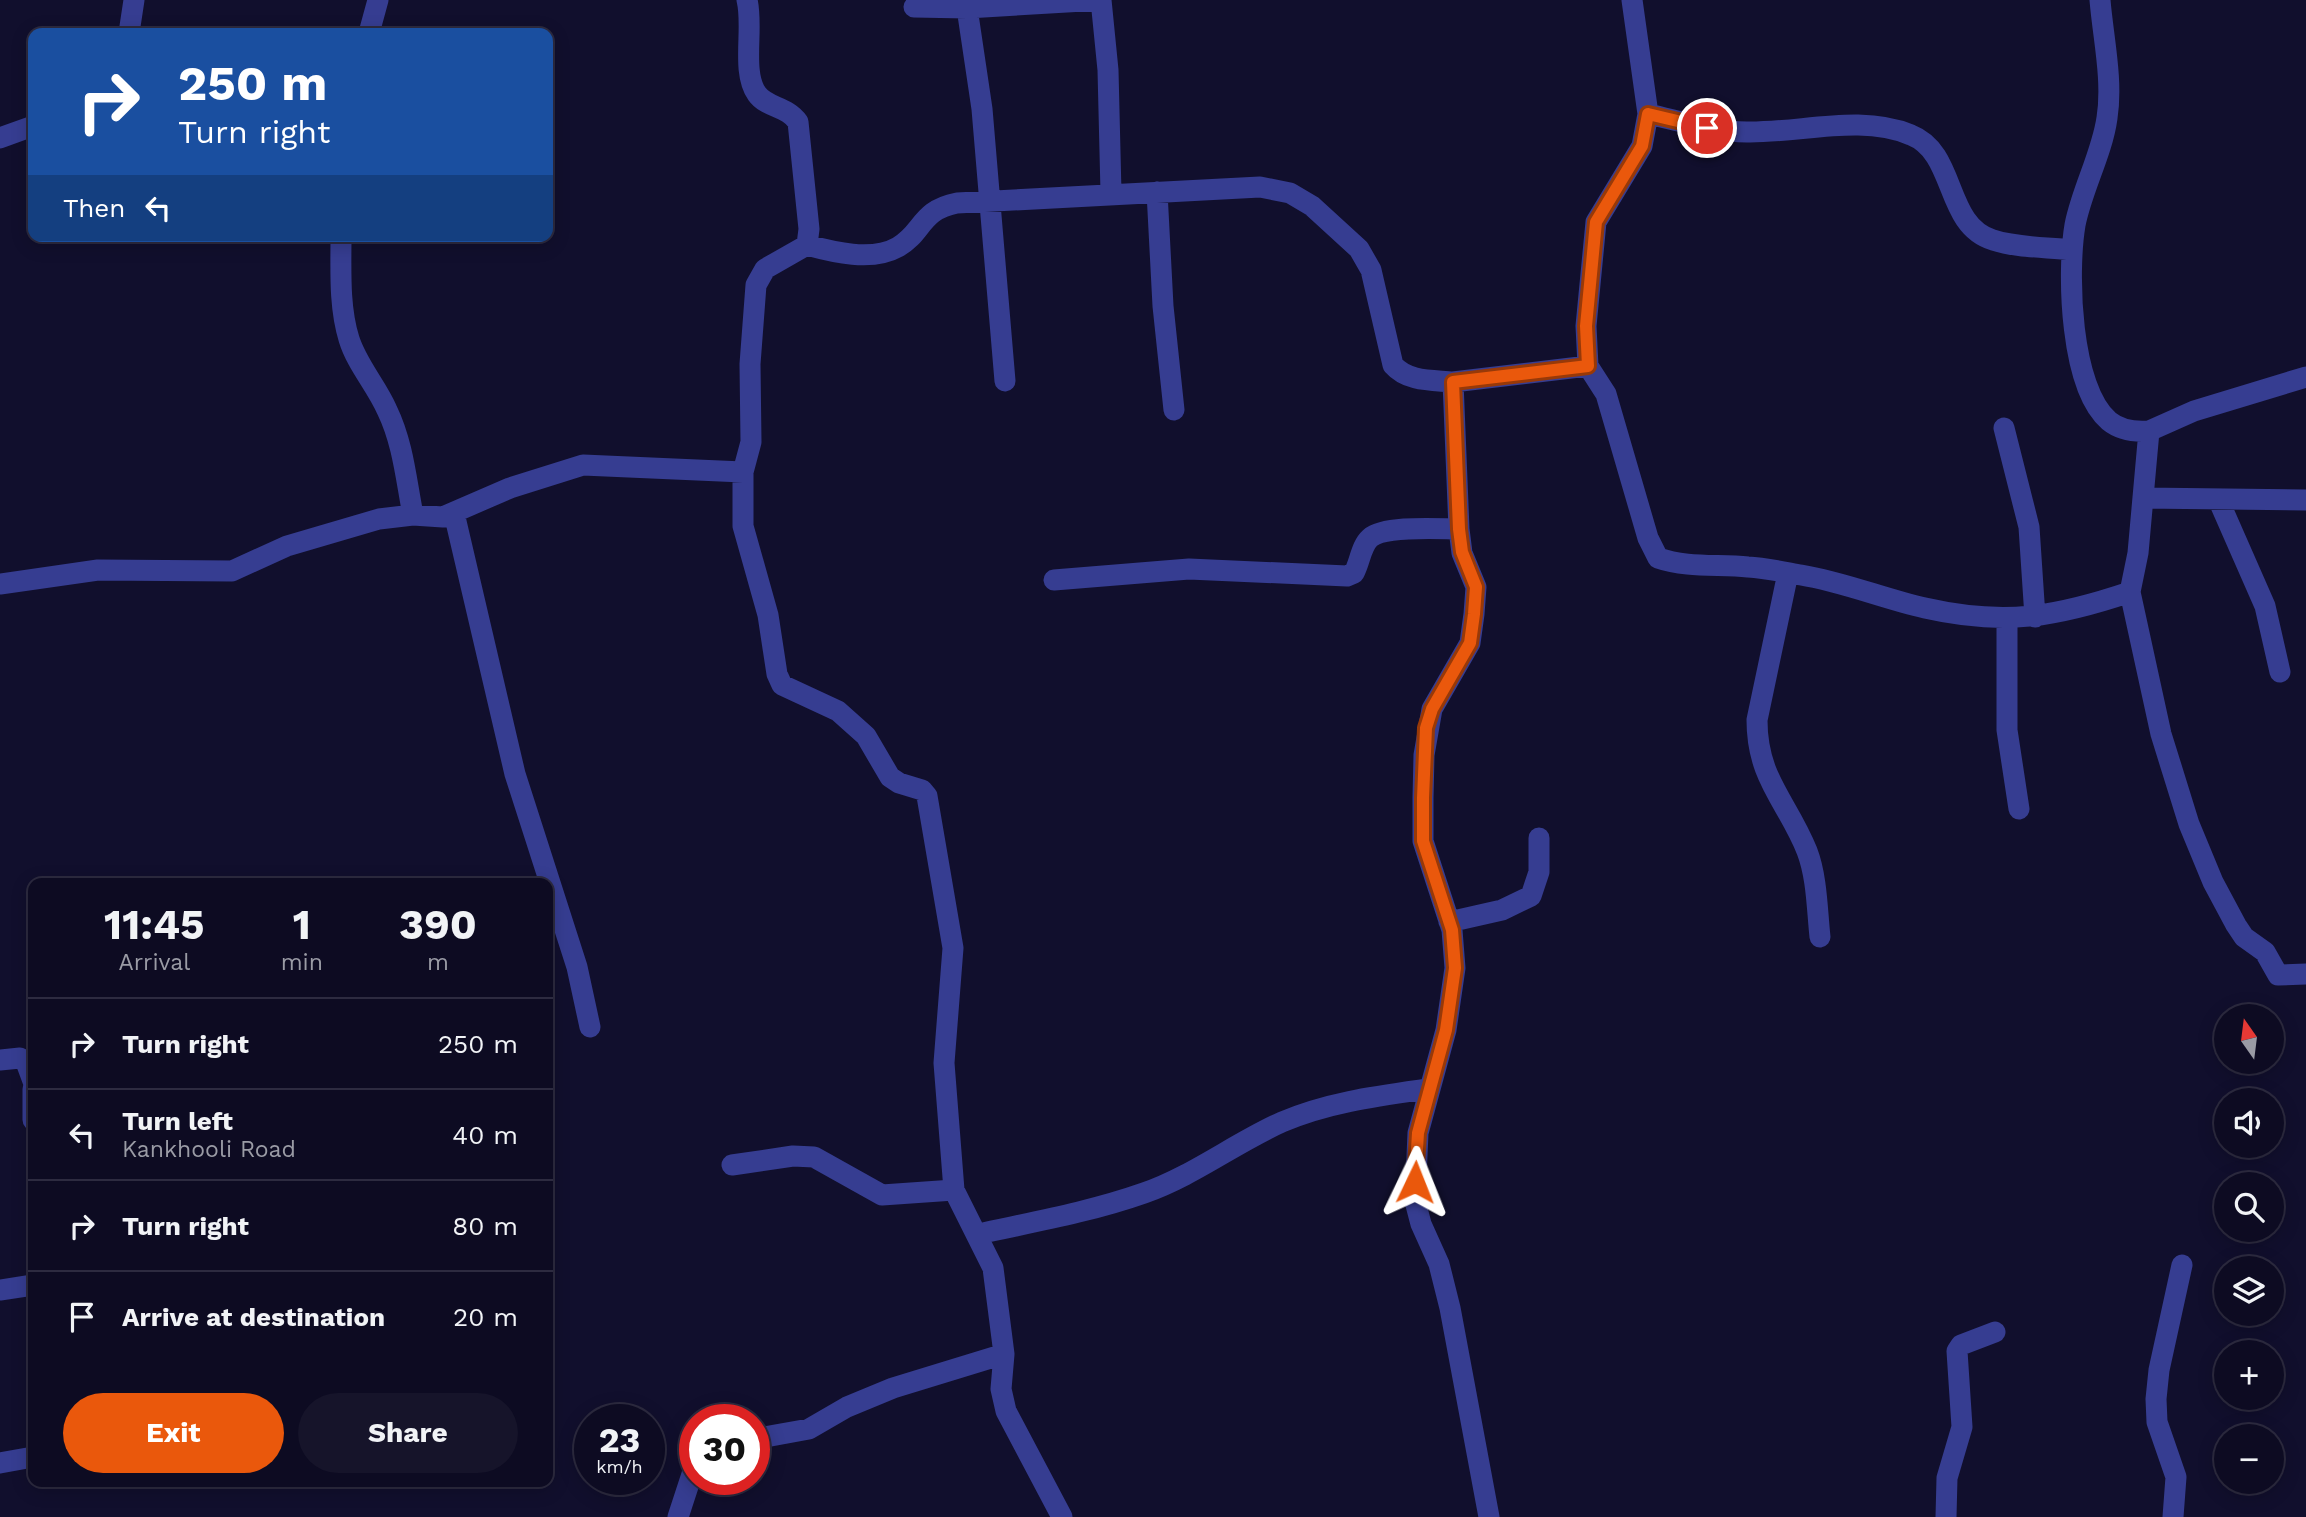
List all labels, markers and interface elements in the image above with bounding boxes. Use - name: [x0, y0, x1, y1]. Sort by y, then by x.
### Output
- text: 250 m: [178, 54, 327, 112]
- icon: right: [63, 56, 154, 147]
- pin: [1677, 98, 1737, 158]
- icon: arrive: [1688, 109, 1726, 147]
- text: Turn right: [178, 113, 330, 151]
- icon: left: [139, 189, 177, 227]
- text: Then: [63, 193, 125, 223]
- text: 11:45: [104, 900, 205, 949]
- text: 1: [293, 900, 311, 949]
- text: 390: [399, 900, 477, 949]
- text: Arrival: [118, 949, 190, 976]
- text: min: [281, 949, 323, 976]
- text: m: [427, 949, 449, 976]
- north arrow: [2214, 1004, 2284, 1074]
- map controls: [2214, 1004, 2284, 1494]
- icon: right: [63, 1025, 101, 1063]
- text: Turn right: [122, 1029, 249, 1059]
- text: 250 m: [438, 1029, 518, 1059]
- button: sound: [2214, 1088, 2284, 1158]
- text: Turn left: [122, 1106, 233, 1136]
- icon: left: [63, 1116, 101, 1154]
- text: 40 m: [452, 1120, 518, 1150]
- text: Kankhooli Road: [122, 1136, 296, 1163]
- position arrow: [1378, 1145, 1452, 1219]
- button: search: [2214, 1172, 2284, 1242]
- icon: right: [63, 1207, 101, 1245]
- text: Turn right: [122, 1211, 249, 1241]
- text: 80 m: [452, 1211, 518, 1241]
- button: layers: [2214, 1256, 2284, 1326]
- icon: arrive: [63, 1298, 101, 1336]
- text: Arrive at destination: [122, 1302, 385, 1332]
- text: 20 m: [453, 1302, 518, 1332]
- button: +: [2214, 1340, 2284, 1410]
- button: Exit: [63, 1393, 284, 1473]
- button: Share: [298, 1393, 518, 1473]
- speed limit sign: 30: [679, 1404, 770, 1495]
- text: 23: [599, 1419, 640, 1461]
- button: −: [2214, 1424, 2284, 1494]
- text: km/h: [596, 1456, 643, 1477]

